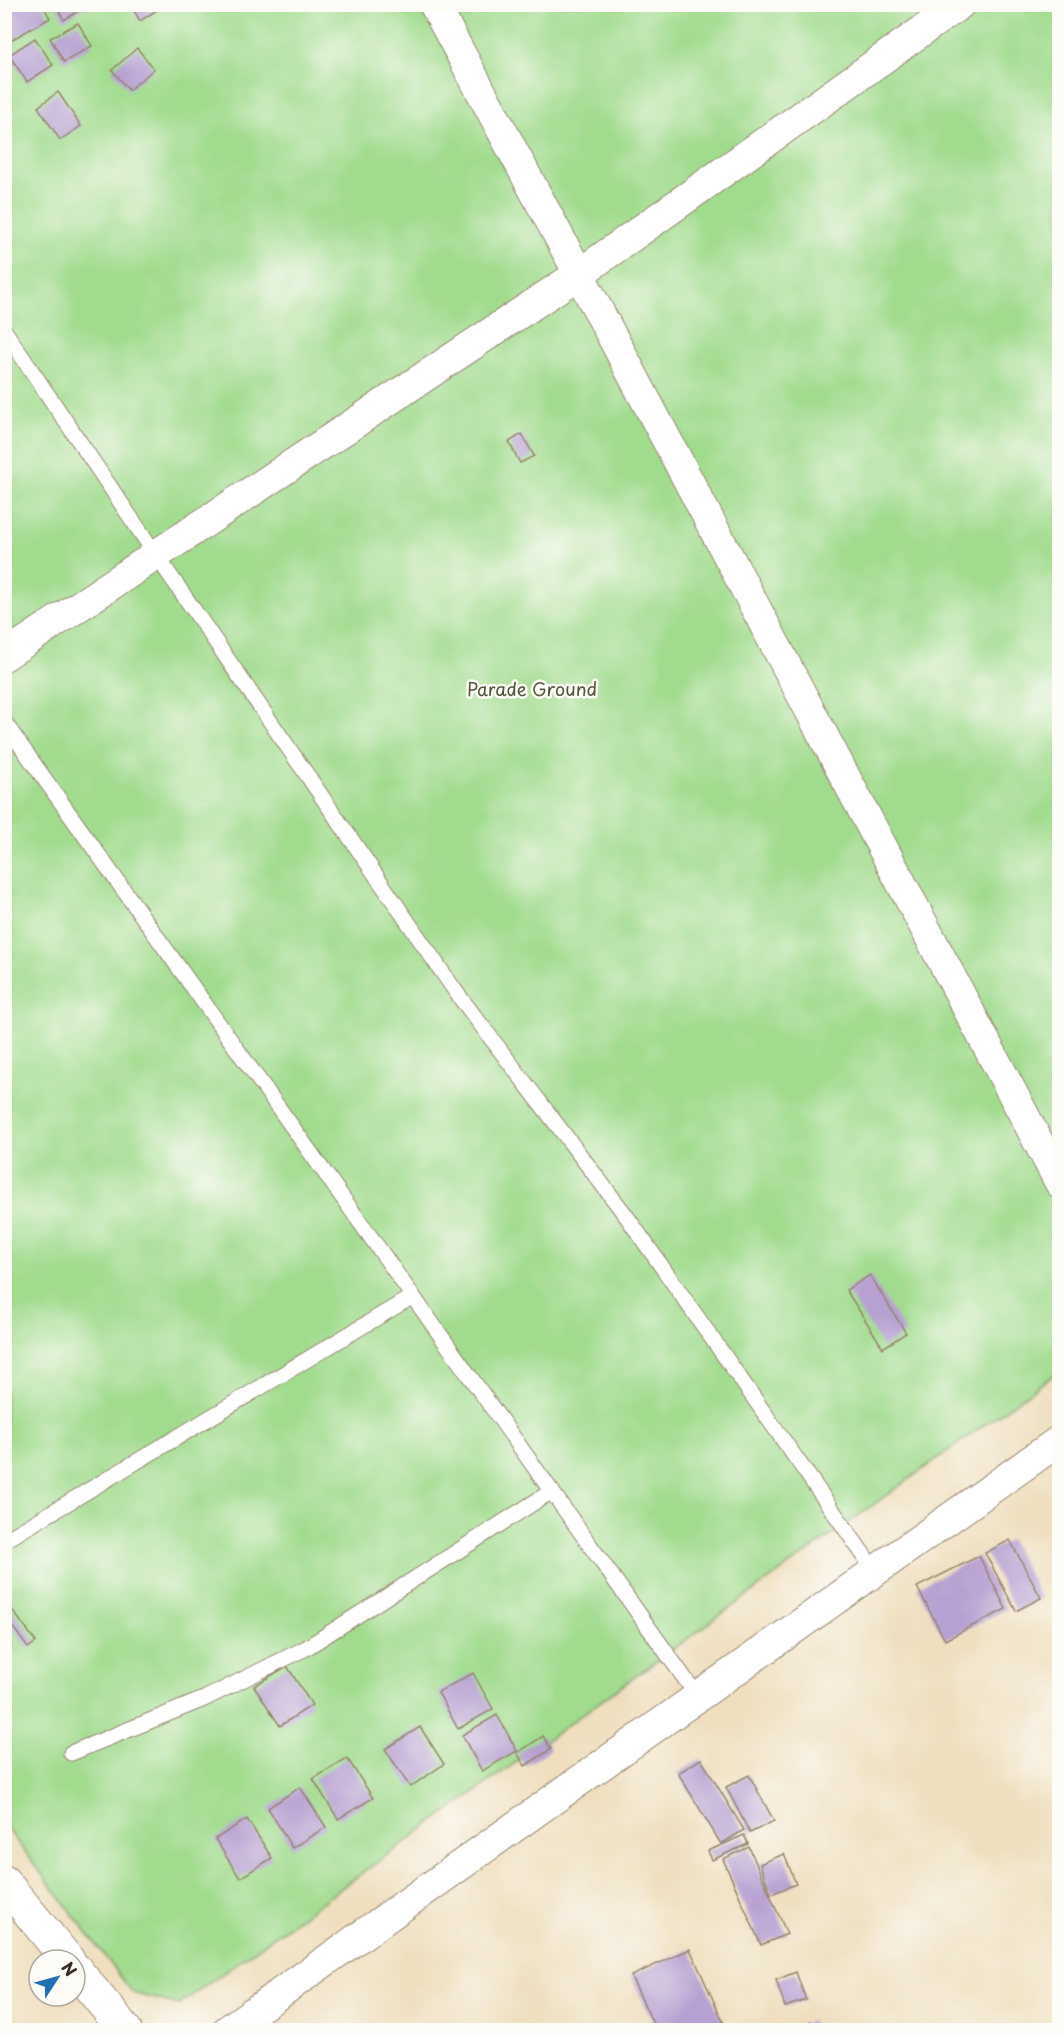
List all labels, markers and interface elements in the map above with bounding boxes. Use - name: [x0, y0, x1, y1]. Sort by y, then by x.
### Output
- park label: Parade Ground: [467, 675, 597, 702]
- north arrow: [27, 1948, 87, 2008]
- text: N: [57, 1956, 83, 1981]

